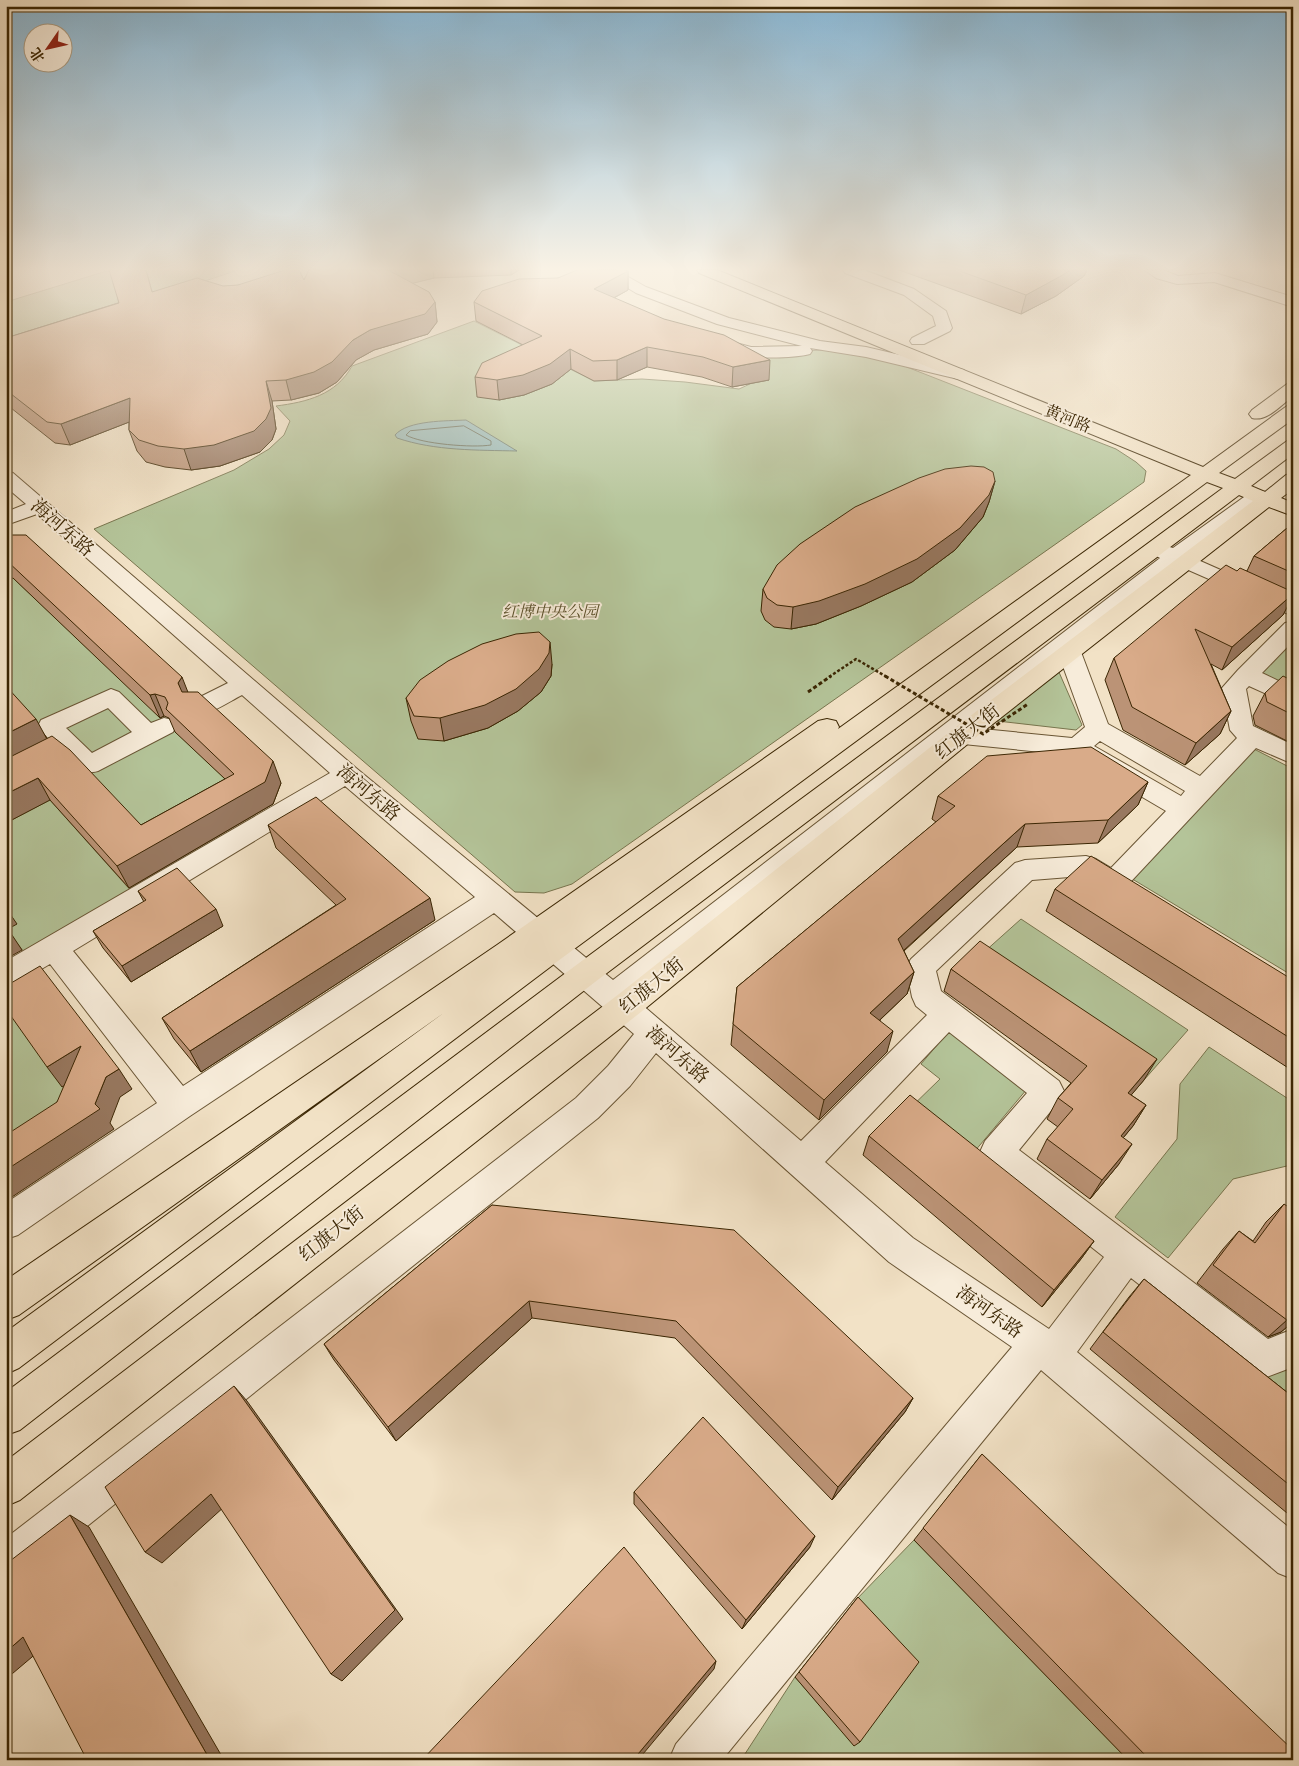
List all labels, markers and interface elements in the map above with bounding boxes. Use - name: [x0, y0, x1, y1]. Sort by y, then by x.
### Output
- north arrow: [22, 22, 72, 72]
- text: 北: [27, 44, 49, 66]
- street label: 黄河路: [1042, 401, 1094, 436]
- street label: 海河东路: [26, 495, 98, 561]
- park label: 红博中央公园: [502, 602, 601, 621]
- street label: 红旗大街: [931, 700, 1004, 764]
- street label: 海河东路: [332, 760, 405, 826]
- street label: 红旗大街: [615, 953, 688, 1018]
- street label: 海河东路: [641, 1022, 713, 1088]
- street label: 红旗大街: [295, 1202, 368, 1266]
- street label: 海河东路: [952, 1281, 1027, 1343]

